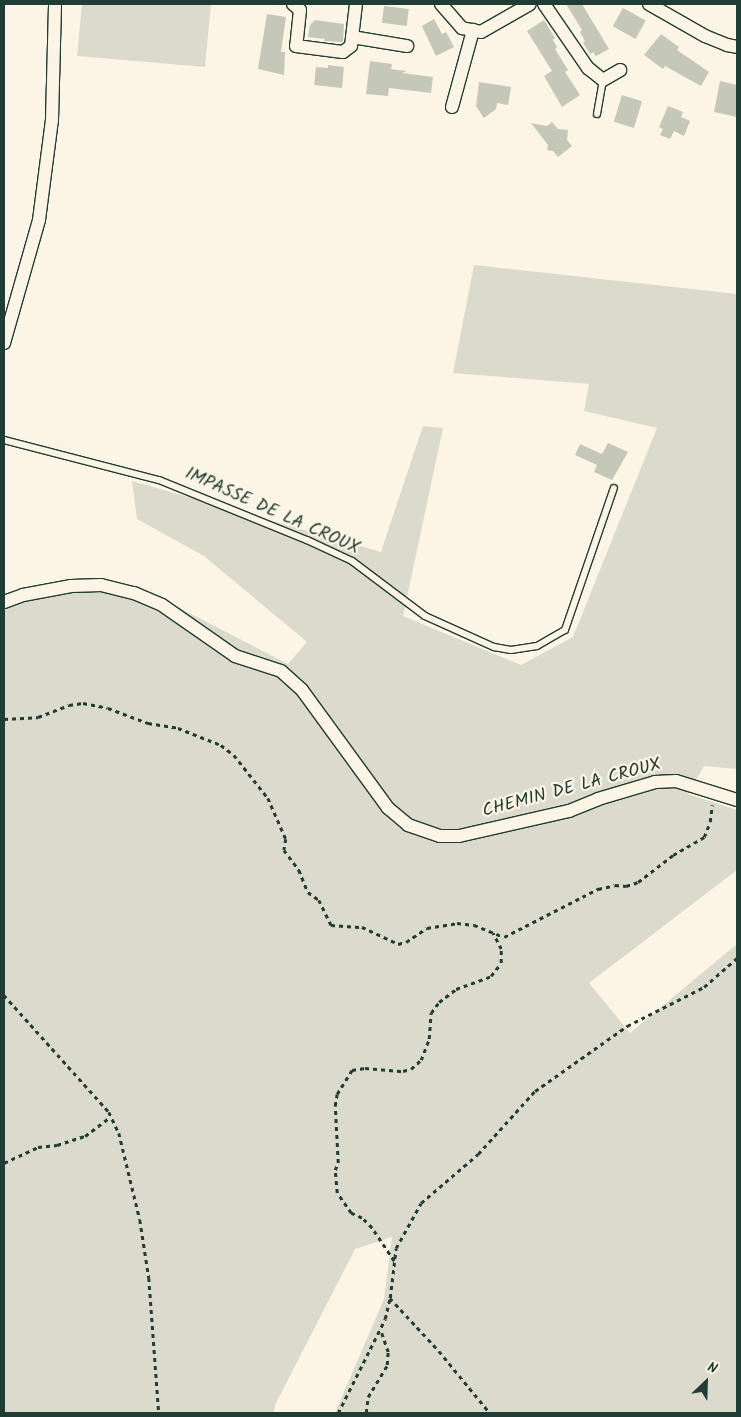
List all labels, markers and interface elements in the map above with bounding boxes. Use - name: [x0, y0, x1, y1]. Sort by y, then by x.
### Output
- street label: IMPASSE DE LA CROUX: [181, 464, 363, 560]
- street label: CHEMIN DE LA CROUX: [480, 755, 664, 823]
- text: N: [704, 1356, 721, 1380]
- north arrow: [681, 1357, 731, 1407]

